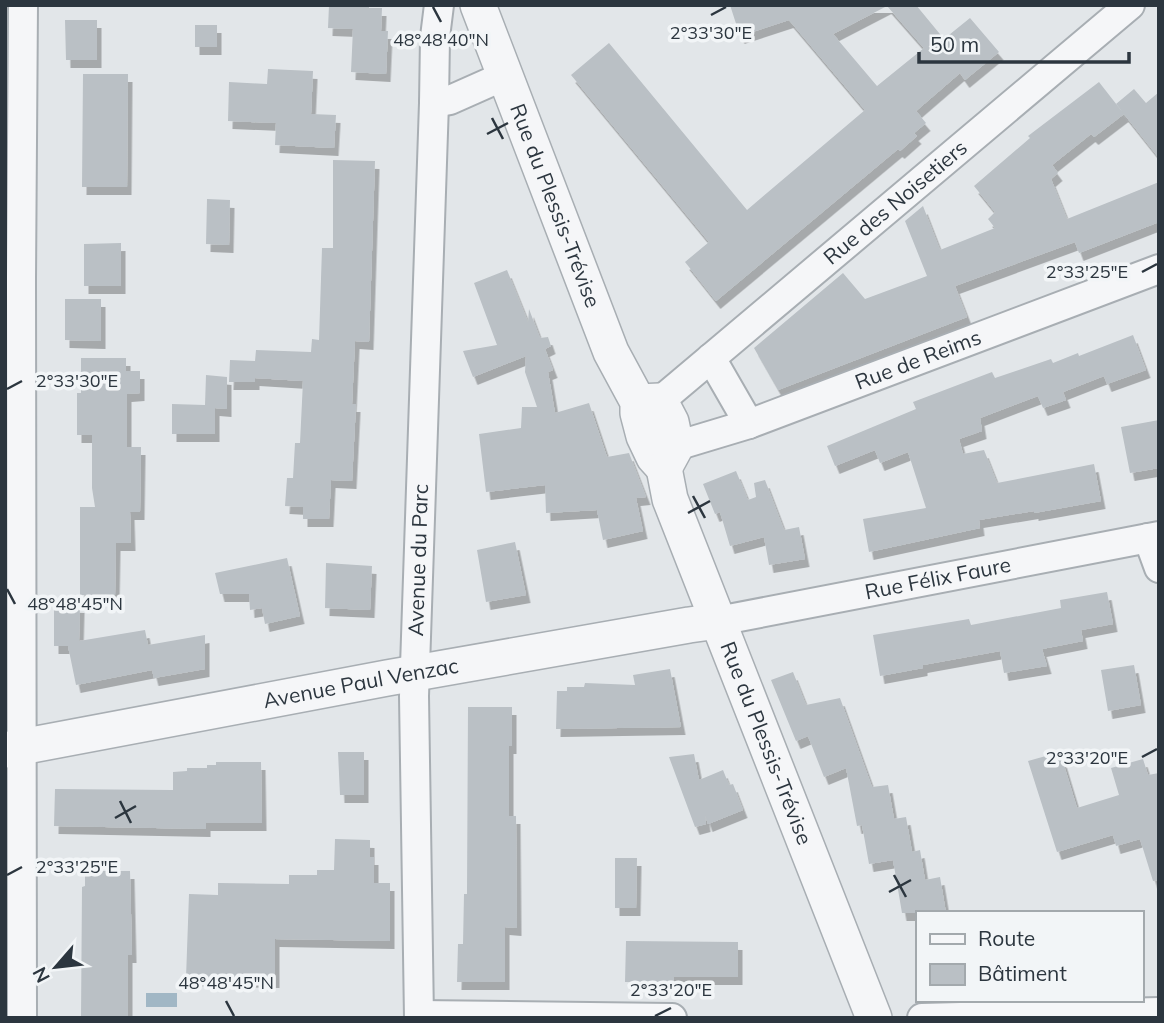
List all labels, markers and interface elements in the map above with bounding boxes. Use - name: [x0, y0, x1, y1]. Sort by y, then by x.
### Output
- text: 2°33'30"E: [670, 21, 752, 44]
- scale bar: [919, 21, 1129, 65]
- text: 48°48'40"N: [393, 28, 489, 51]
- text: 50 m: [930, 31, 979, 57]
- street label: Rue du Plessis-Trévise: [505, 100, 607, 311]
- street label: Rue des Noisetiers: [818, 134, 972, 270]
- text: 2°33'25"E: [1046, 260, 1128, 283]
- street label: Rue de Reims: [851, 324, 984, 395]
- text: 2°33'30"E: [36, 369, 118, 392]
- street label: Avenue du Parc: [402, 483, 433, 637]
- street label: Rue Félix Faure: [863, 551, 1013, 604]
- text: 48°48'45"N: [27, 592, 123, 615]
- street label: Rue du Plessis-Trévise: [715, 638, 819, 848]
- street label: Avenue Paul Venzac: [261, 652, 460, 713]
- text: 2°33'20"E: [1046, 746, 1128, 769]
- text: 2°33'25"E: [36, 855, 118, 878]
- legend: [916, 911, 1143, 1002]
- text: Route: [978, 925, 1035, 951]
- north arrow: [21, 932, 91, 1002]
- text: Bâtiment: [978, 960, 1067, 986]
- text: N: [27, 963, 55, 987]
- text: 48°48'45"N: [178, 971, 274, 994]
- text: 2°33'20"E: [630, 978, 712, 1001]

